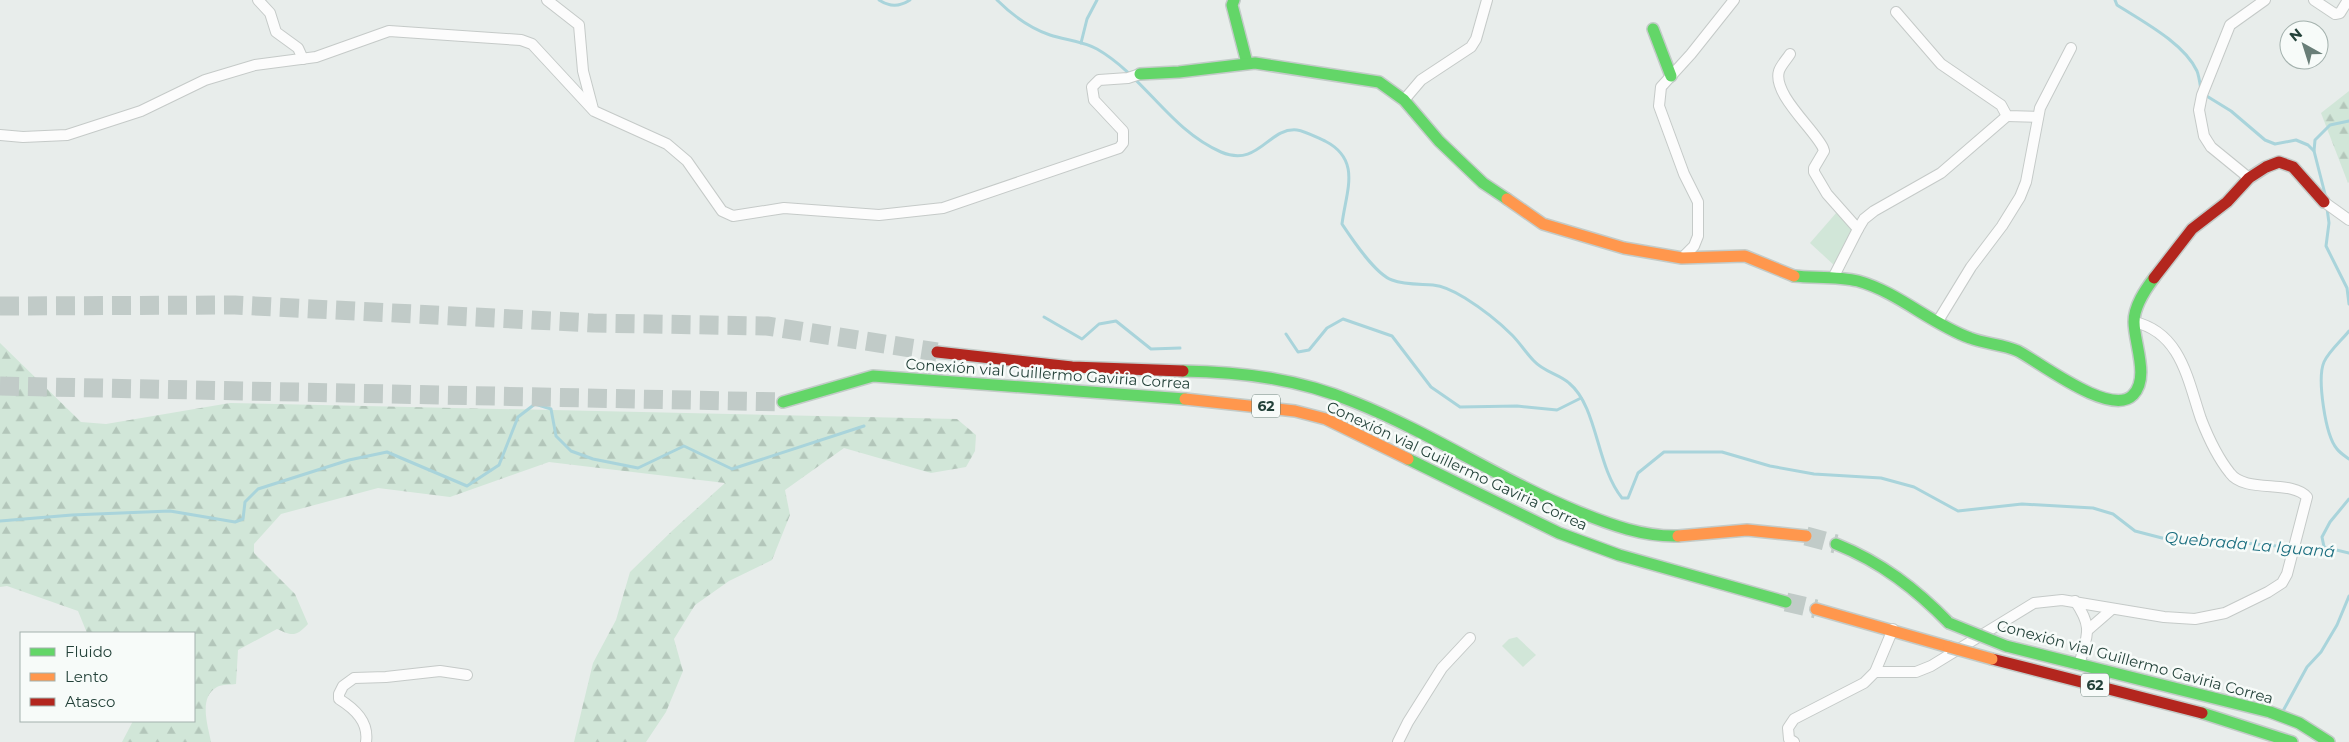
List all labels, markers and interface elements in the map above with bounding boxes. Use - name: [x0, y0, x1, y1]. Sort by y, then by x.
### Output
- north arrow: [2279, 20, 2329, 70]
- text: N: [2286, 24, 2306, 45]
- street label: Conexión vial Guillermo Gaviria Correa: [905, 354, 1191, 393]
- road number: 62: [1252, 394, 1280, 418]
- street label: Conexión vial Guillermo Gaviria Correa: [1324, 397, 1591, 534]
- water label: Quebrada La Iguaná: [2164, 528, 2336, 561]
- street label: Conexión vial Guillermo Gaviria Correa: [1995, 615, 2275, 708]
- legend: [20, 632, 195, 722]
- text: Fluido: [65, 642, 112, 661]
- text: Lento: [65, 667, 108, 686]
- road number: 62: [2081, 674, 2109, 696]
- text: Atasco: [65, 692, 115, 711]

